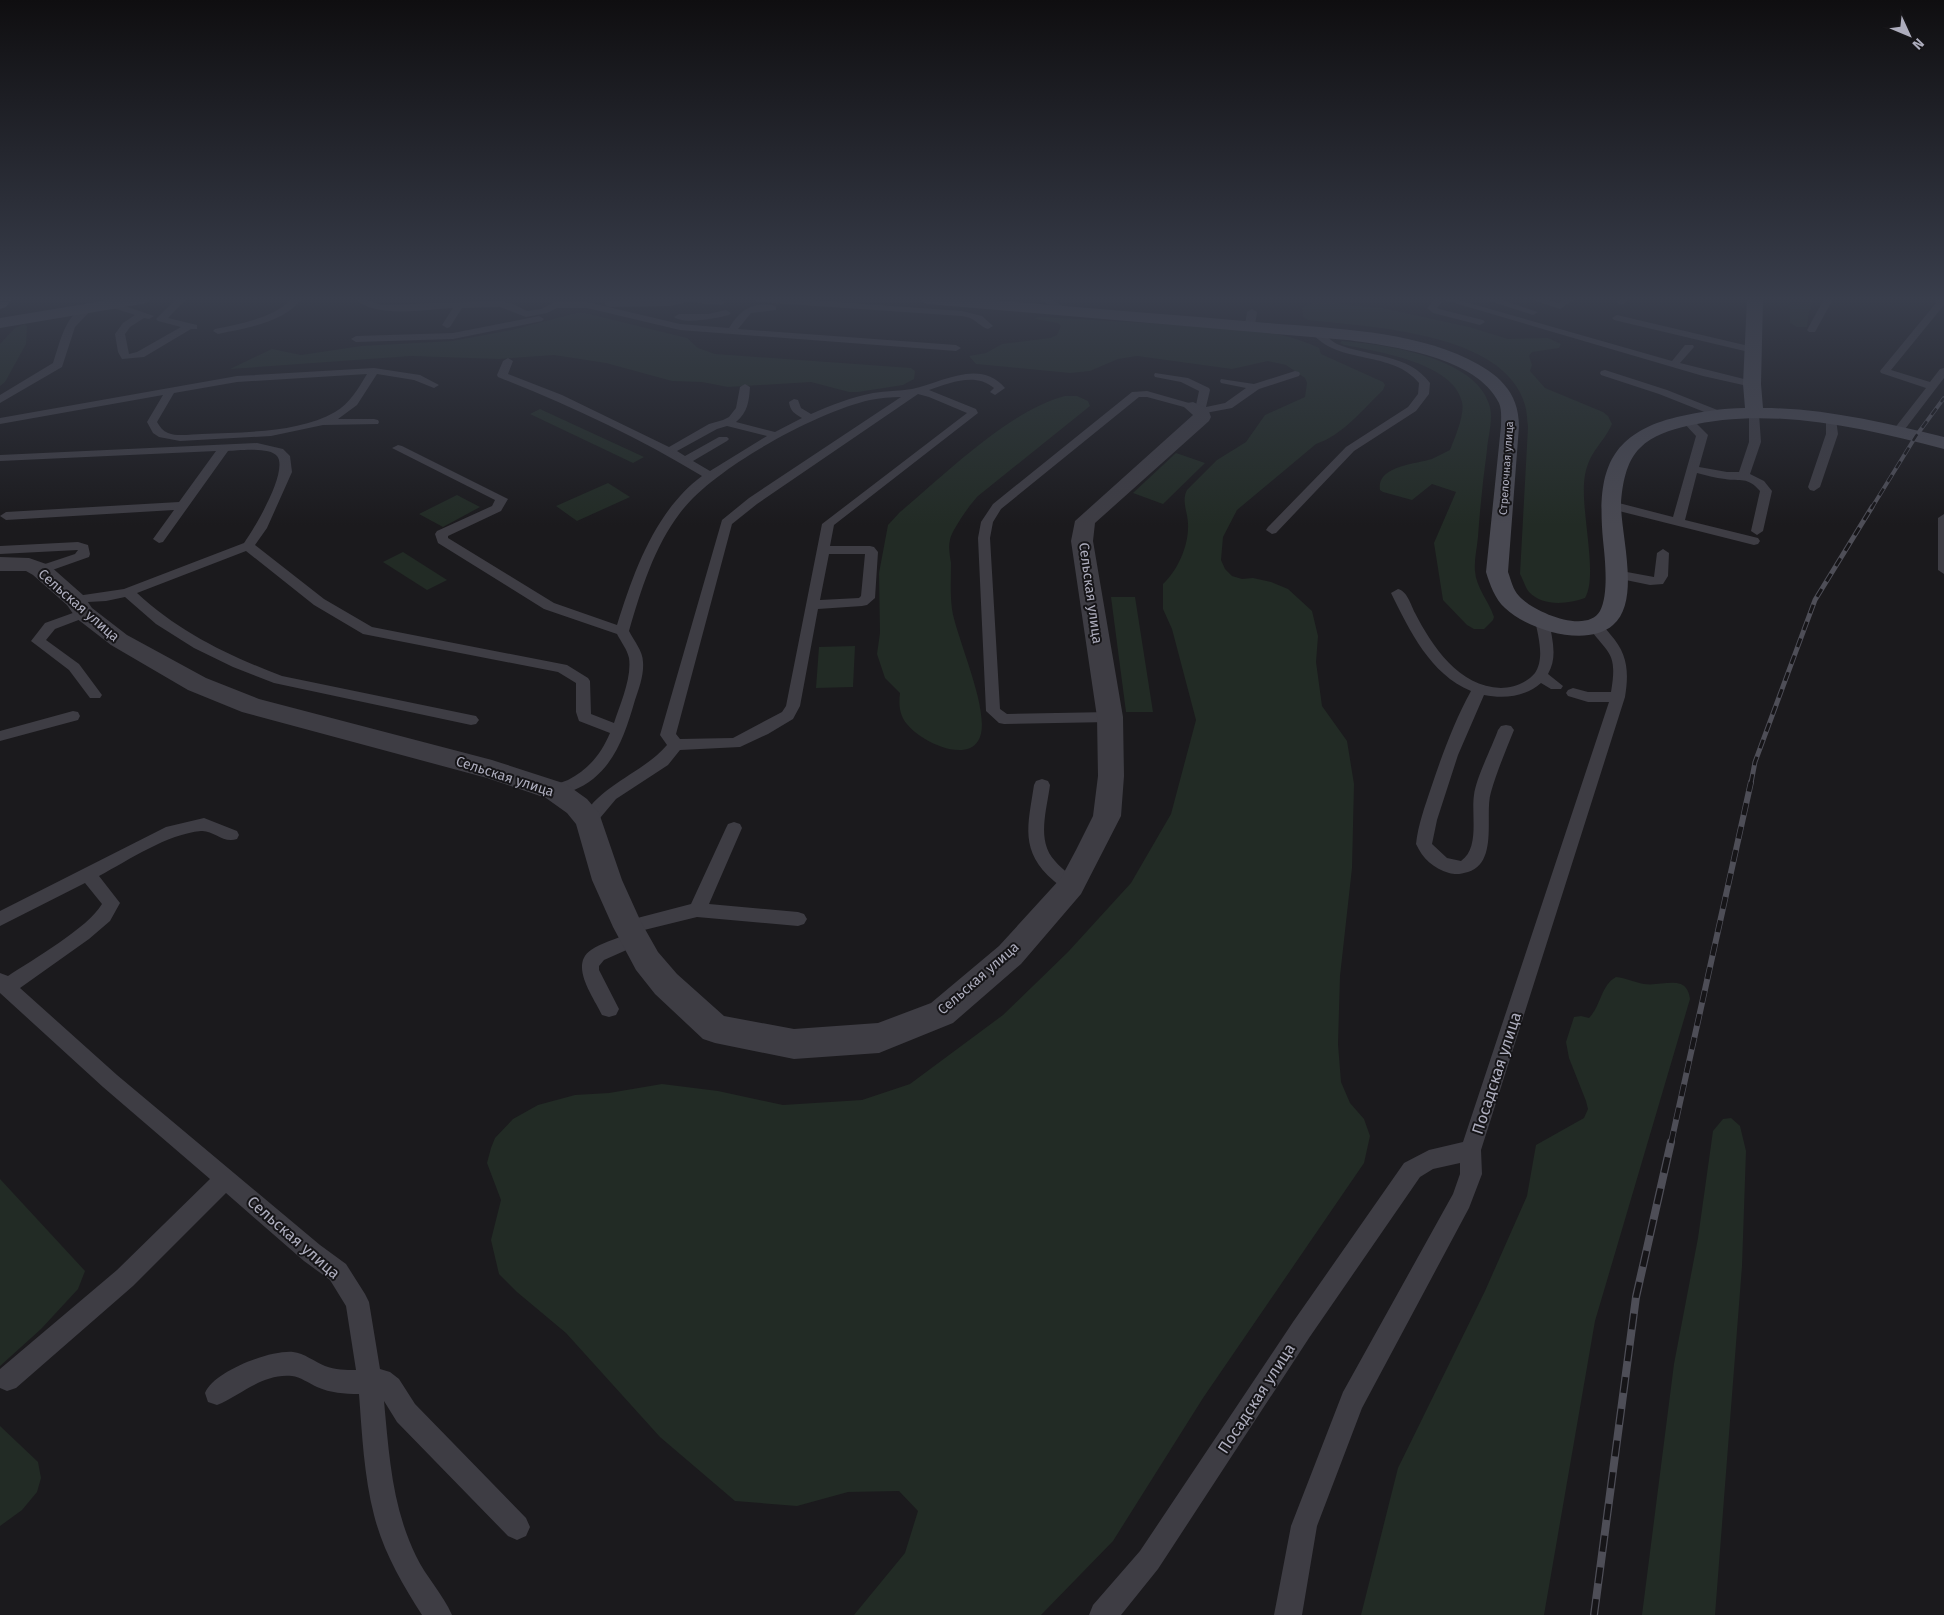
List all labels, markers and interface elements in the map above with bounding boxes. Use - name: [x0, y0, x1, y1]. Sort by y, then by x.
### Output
- north arrow: [1884, 10, 1934, 60]
- text: N: [1909, 34, 1927, 53]
- street label: Стрелочная улица: [1497, 421, 1516, 515]
- street label: Сельская улица: [1075, 541, 1106, 645]
- street label: Сельская улица: [35, 565, 123, 645]
- street label: Сельская улица: [454, 753, 556, 800]
- street label: Сельская улица: [934, 938, 1022, 1018]
- street label: Посадская улица: [1468, 1010, 1525, 1137]
- street label: Сельская улица: [243, 1192, 344, 1283]
- street label: Посадская улица: [1214, 1340, 1299, 1457]

